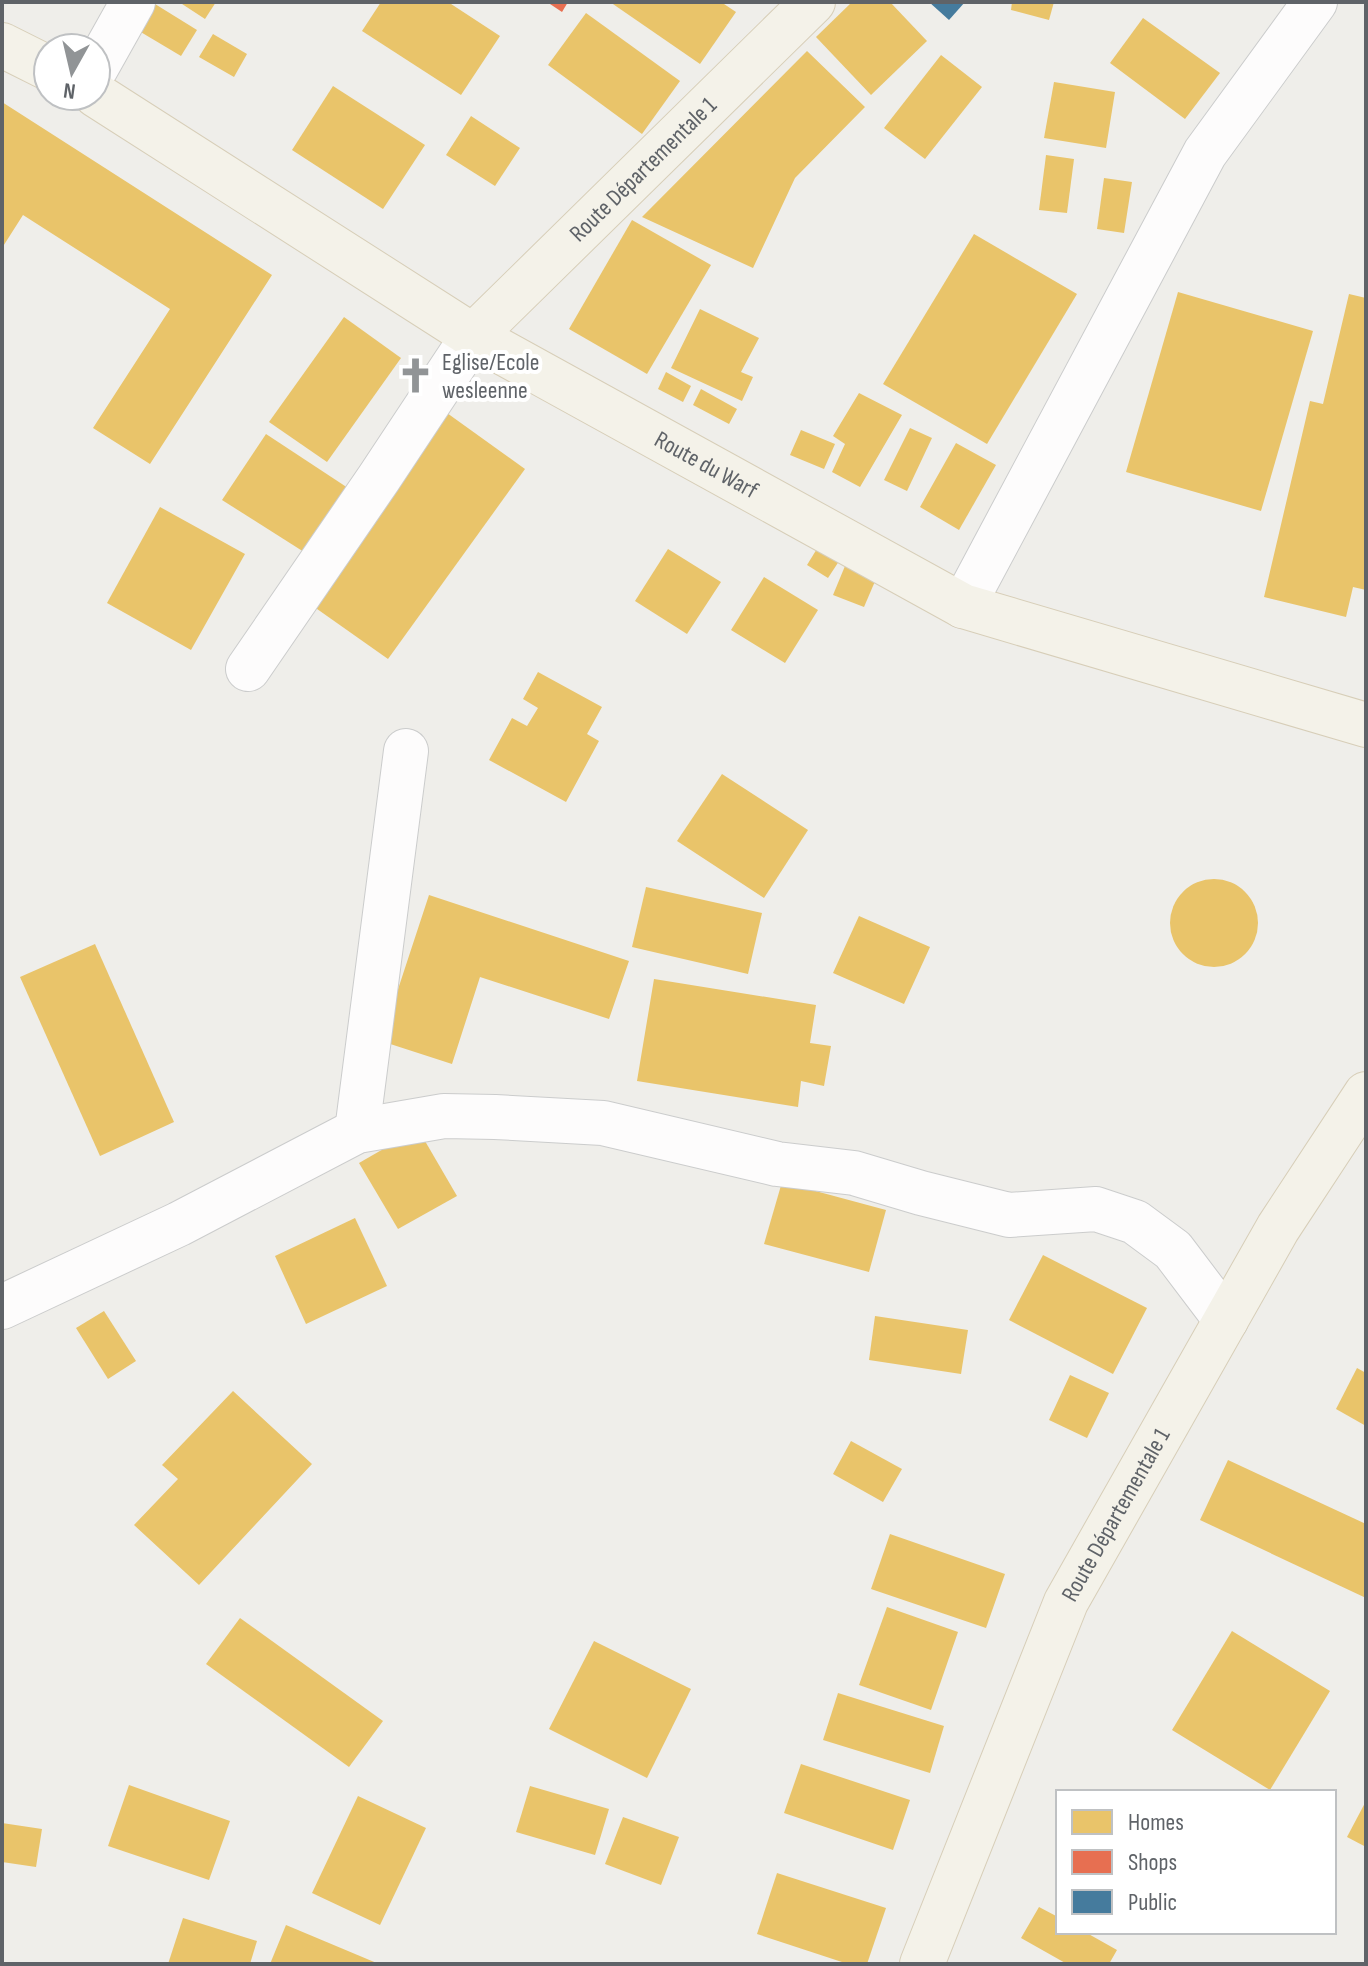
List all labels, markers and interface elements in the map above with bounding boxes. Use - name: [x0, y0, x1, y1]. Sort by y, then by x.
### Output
- north arrow: [32, 32, 112, 112]
- text: N: [62, 76, 77, 105]
- street label: Route Départementale 1: [563, 90, 723, 248]
- place label: Eglise/Ecole wesleenne: [442, 348, 539, 405]
- church icon: Eglise/Ecole wesleenne: [397, 357, 435, 395]
- street label: Route du Warf: [650, 424, 764, 505]
- street label: Route Départementale 1: [1055, 1422, 1176, 1606]
- legend: [1056, 1790, 1336, 1934]
- text: Homes: [1128, 1808, 1184, 1837]
- text: Shops: [1128, 1848, 1177, 1877]
- text: Public: [1128, 1888, 1177, 1917]

